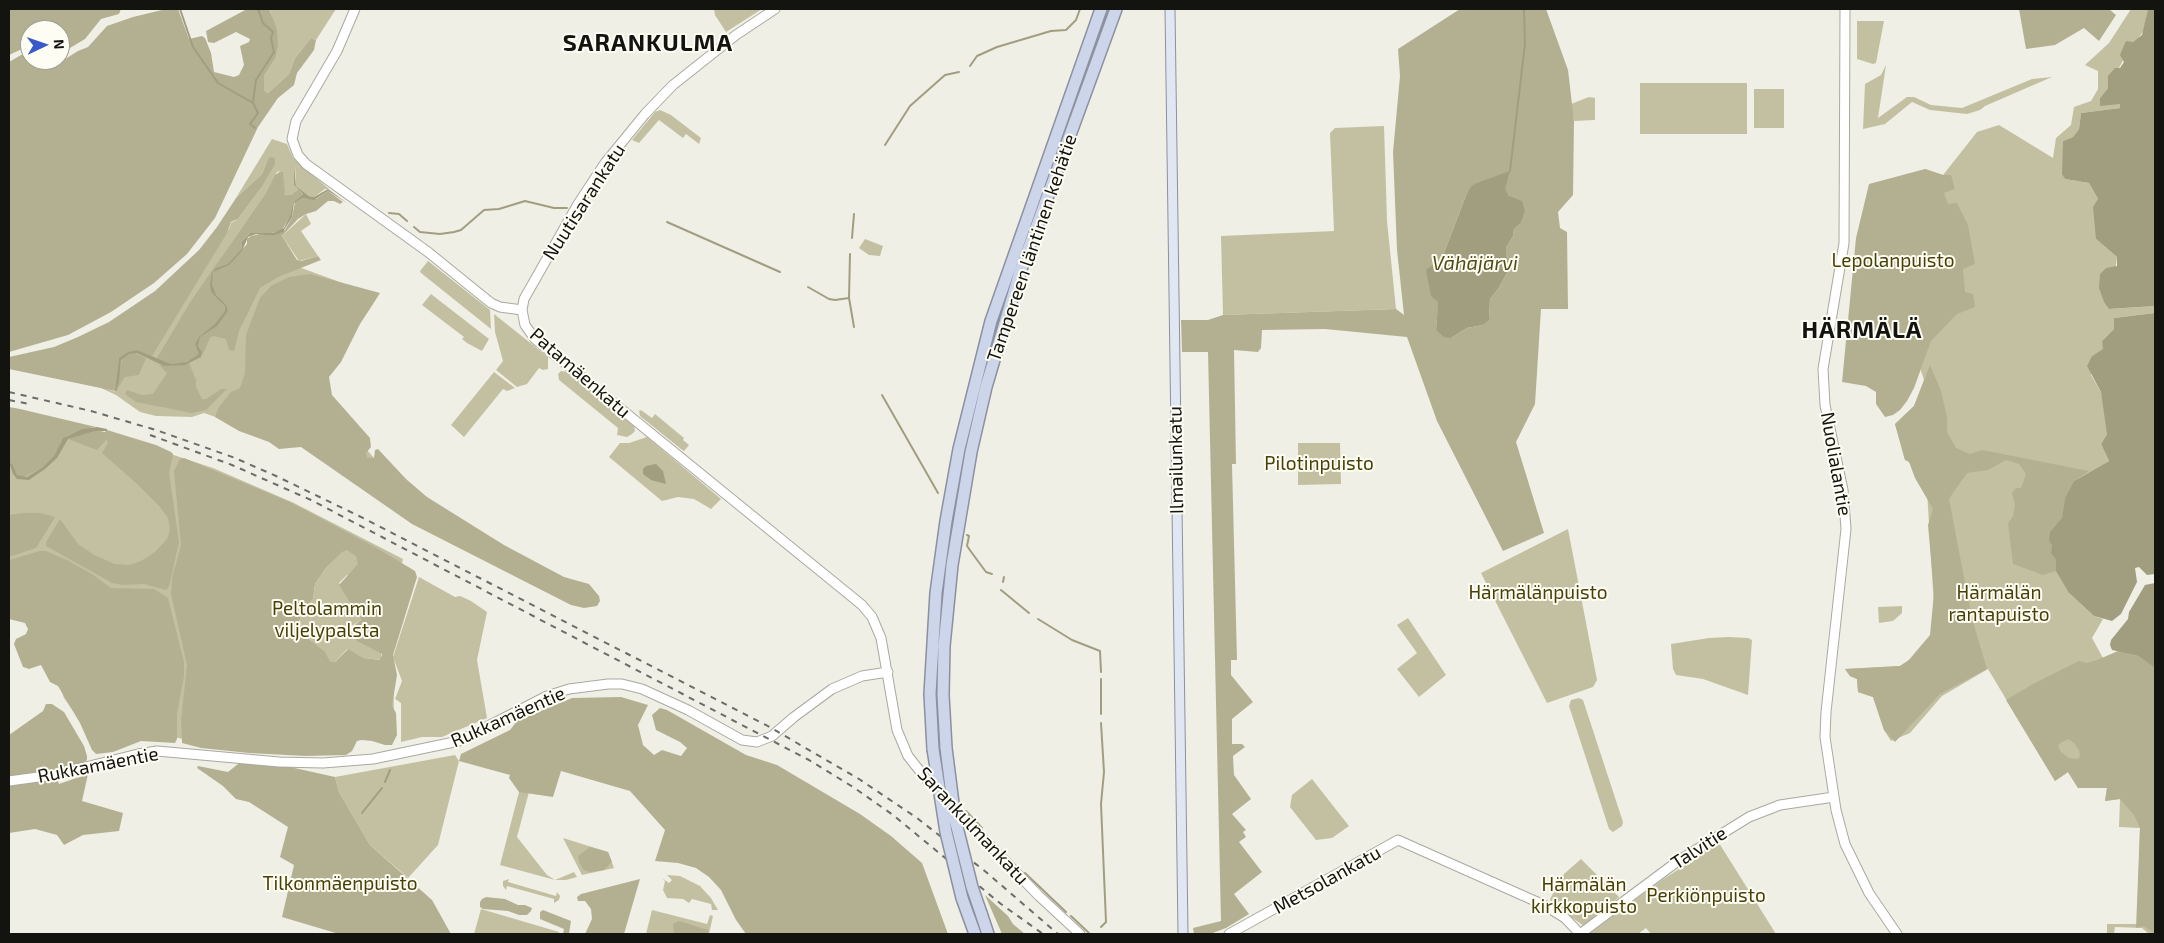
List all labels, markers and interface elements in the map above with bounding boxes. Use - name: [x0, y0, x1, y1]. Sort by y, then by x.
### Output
- north arrow: [20, 20, 70, 70]
- district label: SARANKULMA: [562, 29, 734, 57]
- text: N: [51, 39, 68, 50]
- street label: Tampereen läntinen kehätie: [982, 131, 1082, 365]
- street label: Nuutisarankatu: [538, 139, 630, 265]
- park label: Lepolanpuisto: [1831, 250, 1955, 272]
- water label: Vähäjärvi: [1432, 251, 1518, 275]
- district label: HÄRMÄLÄ: [1801, 316, 1923, 344]
- street label: Patamäenkatu: [525, 323, 635, 423]
- street label: Ilmailunkatu: [1164, 406, 1188, 514]
- street label: Nuolialantie: [1816, 410, 1856, 518]
- park label: Pilotinpuisto: [1264, 453, 1374, 475]
- park label: Härmälänpuisto: [1468, 582, 1608, 604]
- park label: Härmälän rantapuisto: [1948, 582, 2050, 626]
- park label: Peltolammin viljelypalsta: [272, 598, 382, 642]
- street label: Rukkamäentie: [447, 682, 569, 752]
- street label: Rukkamäentie: [36, 742, 160, 788]
- street label: Sarankulmankatu: [913, 762, 1033, 890]
- street label: Talvitie: [1667, 822, 1731, 874]
- street label: Metsolankatu: [1269, 841, 1385, 919]
- park label: Tilkonmäenpuisto: [262, 873, 418, 895]
- park label: Härmälän kirkkopuisto: [1531, 874, 1637, 918]
- park label: Perkiönpuisto: [1646, 885, 1766, 907]

